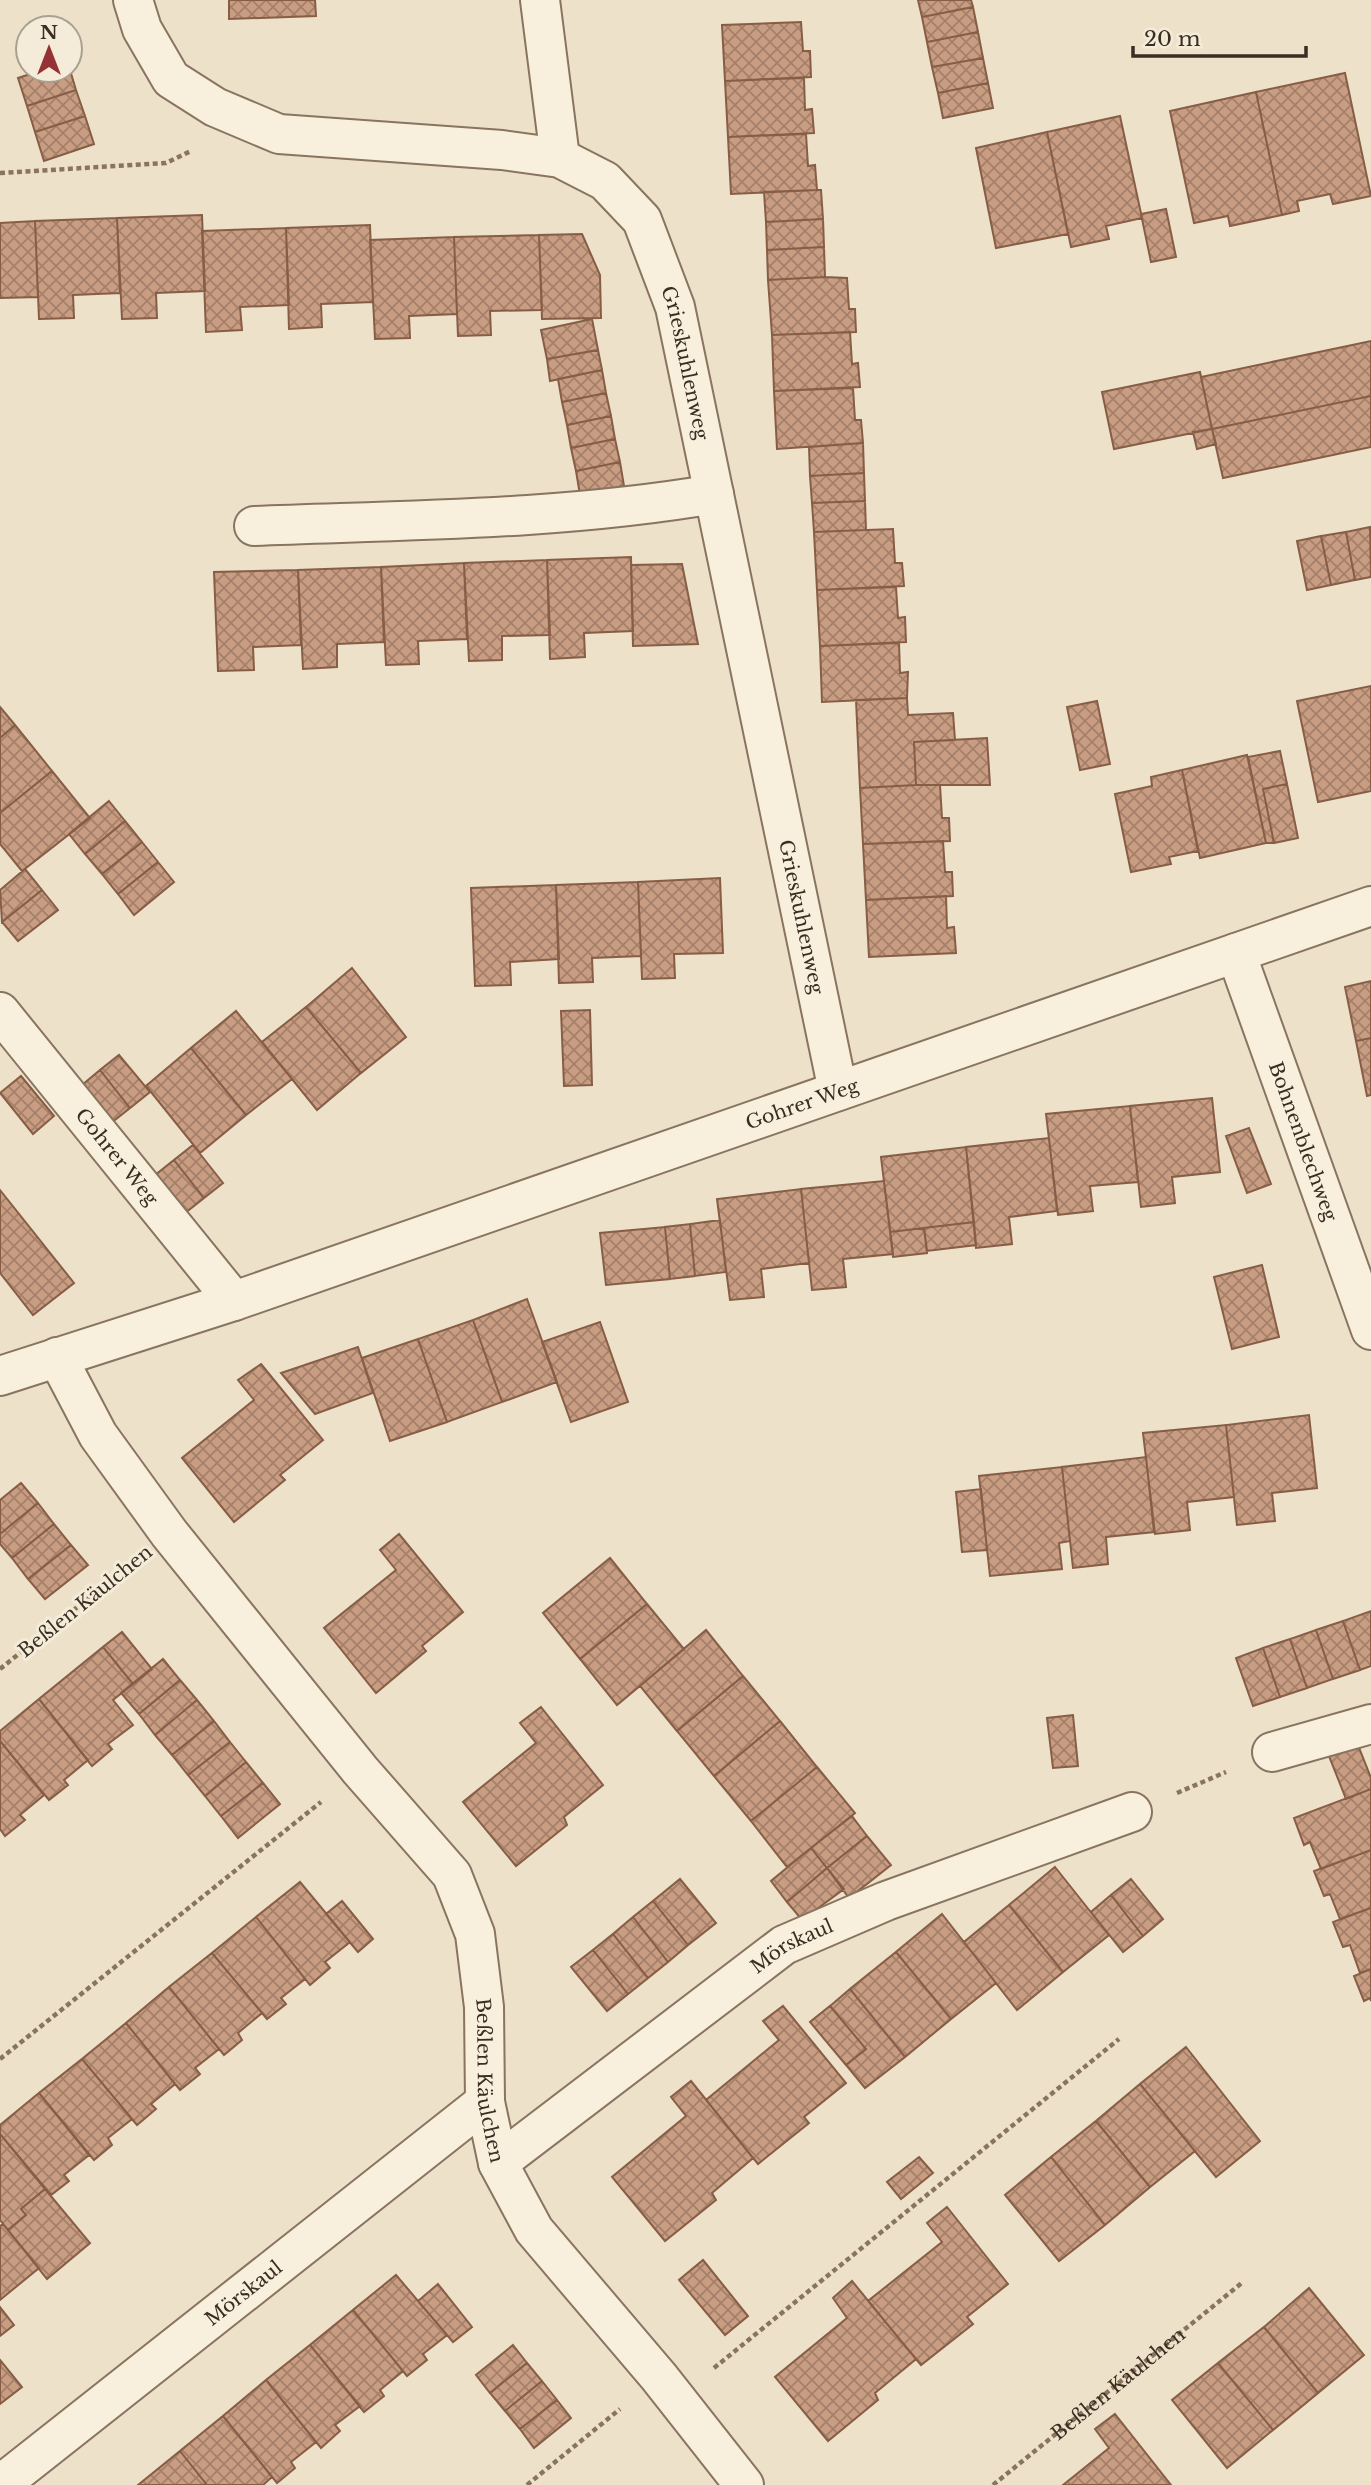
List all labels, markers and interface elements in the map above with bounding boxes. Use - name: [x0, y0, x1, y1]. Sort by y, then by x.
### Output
- north arrow: [14, 14, 84, 84]
- scale bar: [1133, 14, 1306, 58]
- text: N: [40, 21, 58, 44]
- text: 20 m: [1144, 26, 1201, 52]
- street label: Grieskuhlenweg: [656, 283, 713, 443]
- street label: Grieskuhlenweg: [774, 838, 829, 997]
- street label: Bohnenblechweg: [1264, 1059, 1342, 1225]
- street label: Gohrer Weg: [743, 1074, 862, 1134]
- street label: Gohrer Weg: [71, 1104, 163, 1211]
- street label: Beßlen Käulchen: [14, 1540, 157, 1662]
- street label: Mörskaul: [746, 1914, 837, 1978]
- street label: Beßlen Käulchen: [471, 1997, 509, 2165]
- street label: Mörskaul: [201, 2256, 287, 2331]
- street label: Beßlen Käulchen: [1047, 2323, 1190, 2445]

